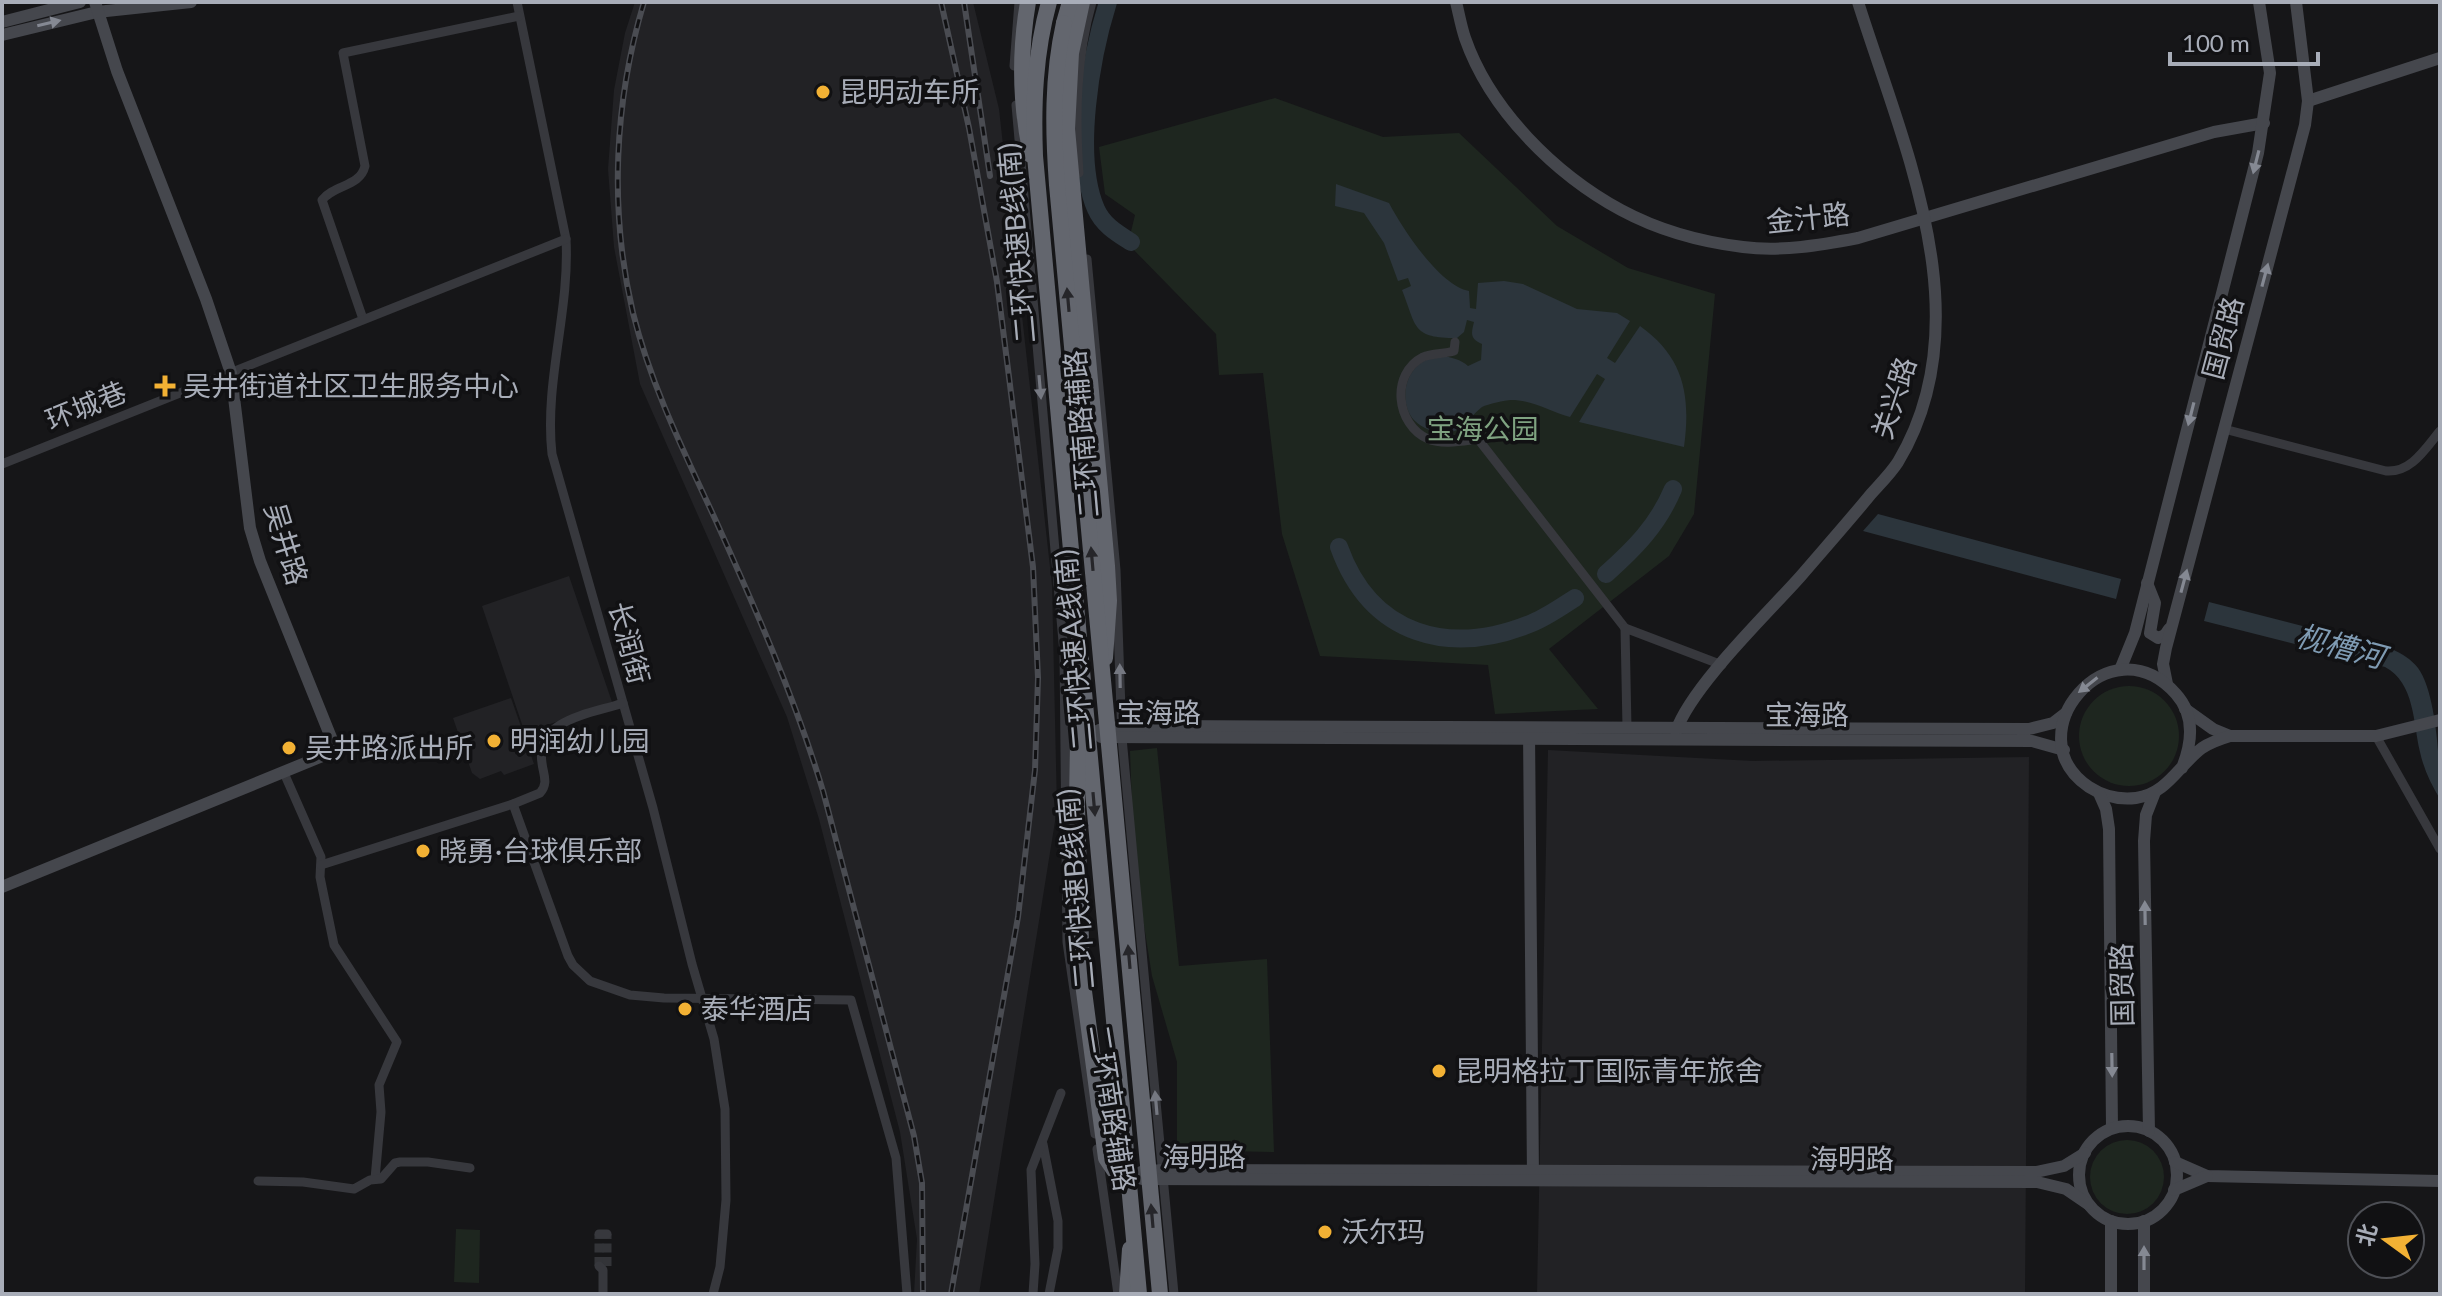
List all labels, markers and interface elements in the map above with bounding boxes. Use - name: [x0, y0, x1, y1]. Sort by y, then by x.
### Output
- one-way arrow: [37, 16, 62, 29]
- scale bar: [2170, 16, 2318, 66]
- text: 100 m: [2182, 28, 2250, 57]
- place label: 昆明动车所: [839, 74, 979, 108]
- marker: 昆明动车所: [814, 83, 832, 101]
- street label: 二环快速B线(南): [990, 141, 1042, 345]
- one-way arrow: [2249, 150, 2261, 175]
- street label: 金汁路: [1764, 196, 1851, 238]
- one-way arrow: [2259, 263, 2271, 288]
- one-way arrow: [1061, 287, 1074, 312]
- street label: 国贸路: [2195, 293, 2249, 383]
- street label: 二环南路辅路: [1057, 349, 1105, 519]
- street label: 关兴路: [1864, 352, 1922, 443]
- place label: 吴井街道社区卫生服务中心: [183, 368, 519, 402]
- street label: 环城巷: [40, 374, 131, 437]
- marker: 吴井街道社区卫生服务中心: [154, 375, 176, 397]
- one-way arrow: [1034, 375, 1047, 400]
- one-way arrow: [2184, 401, 2197, 426]
- park label: 宝海公园: [1427, 411, 1539, 445]
- street label: 吴井路: [258, 499, 315, 589]
- one-way arrow: [1085, 546, 1098, 571]
- street label: 二环快速A线(南): [1047, 548, 1099, 752]
- one-way arrow: [2178, 568, 2190, 593]
- street label: 长润街: [603, 598, 657, 688]
- water label: 枧槽河: [2292, 616, 2393, 675]
- one-way arrow: [1113, 663, 1126, 688]
- one-way arrow: [2078, 677, 2098, 693]
- street label: 宝海路: [1117, 695, 1201, 729]
- street label: 宝海路: [1765, 697, 1849, 731]
- place label: 明润幼儿园: [510, 723, 650, 757]
- place label: 吴井路派出所: [305, 730, 473, 764]
- marker: 明润幼儿园: [485, 732, 503, 750]
- marker: 吴井路派出所: [280, 739, 298, 757]
- street label: 二环快速B线(南): [1049, 787, 1101, 991]
- one-way arrow: [1088, 792, 1101, 817]
- place label: 晓勇·台球俱乐部: [439, 833, 642, 867]
- marker: 晓勇·台球俱乐部: [414, 842, 432, 860]
- one-way arrow: [2139, 900, 2151, 925]
- street label: 国贸路: [2103, 943, 2139, 1027]
- one-way arrow: [1122, 944, 1135, 969]
- place label: 泰华酒店: [701, 991, 813, 1025]
- marker: 泰华酒店: [676, 1000, 694, 1018]
- street label: 二环南路辅路: [1083, 1022, 1143, 1193]
- place label: 昆明格拉丁国际青年旅舍: [1455, 1053, 1763, 1087]
- one-way arrow: [2105, 1053, 2118, 1078]
- marker: 昆明格拉丁国际青年旅舍: [1430, 1062, 1448, 1080]
- one-way arrow: [1150, 1090, 1163, 1115]
- street label: 海明路: [1162, 1139, 1246, 1173]
- street label: 海明路: [1810, 1141, 1894, 1175]
- north arrow: [2346, 1200, 2426, 1280]
- one-way arrow: [1146, 1203, 1159, 1228]
- place label: 沃尔玛: [1341, 1214, 1425, 1248]
- text: 北: [2350, 1221, 2382, 1249]
- marker: 沃尔玛: [1316, 1223, 1334, 1241]
- one-way arrow: [2138, 1245, 2150, 1270]

